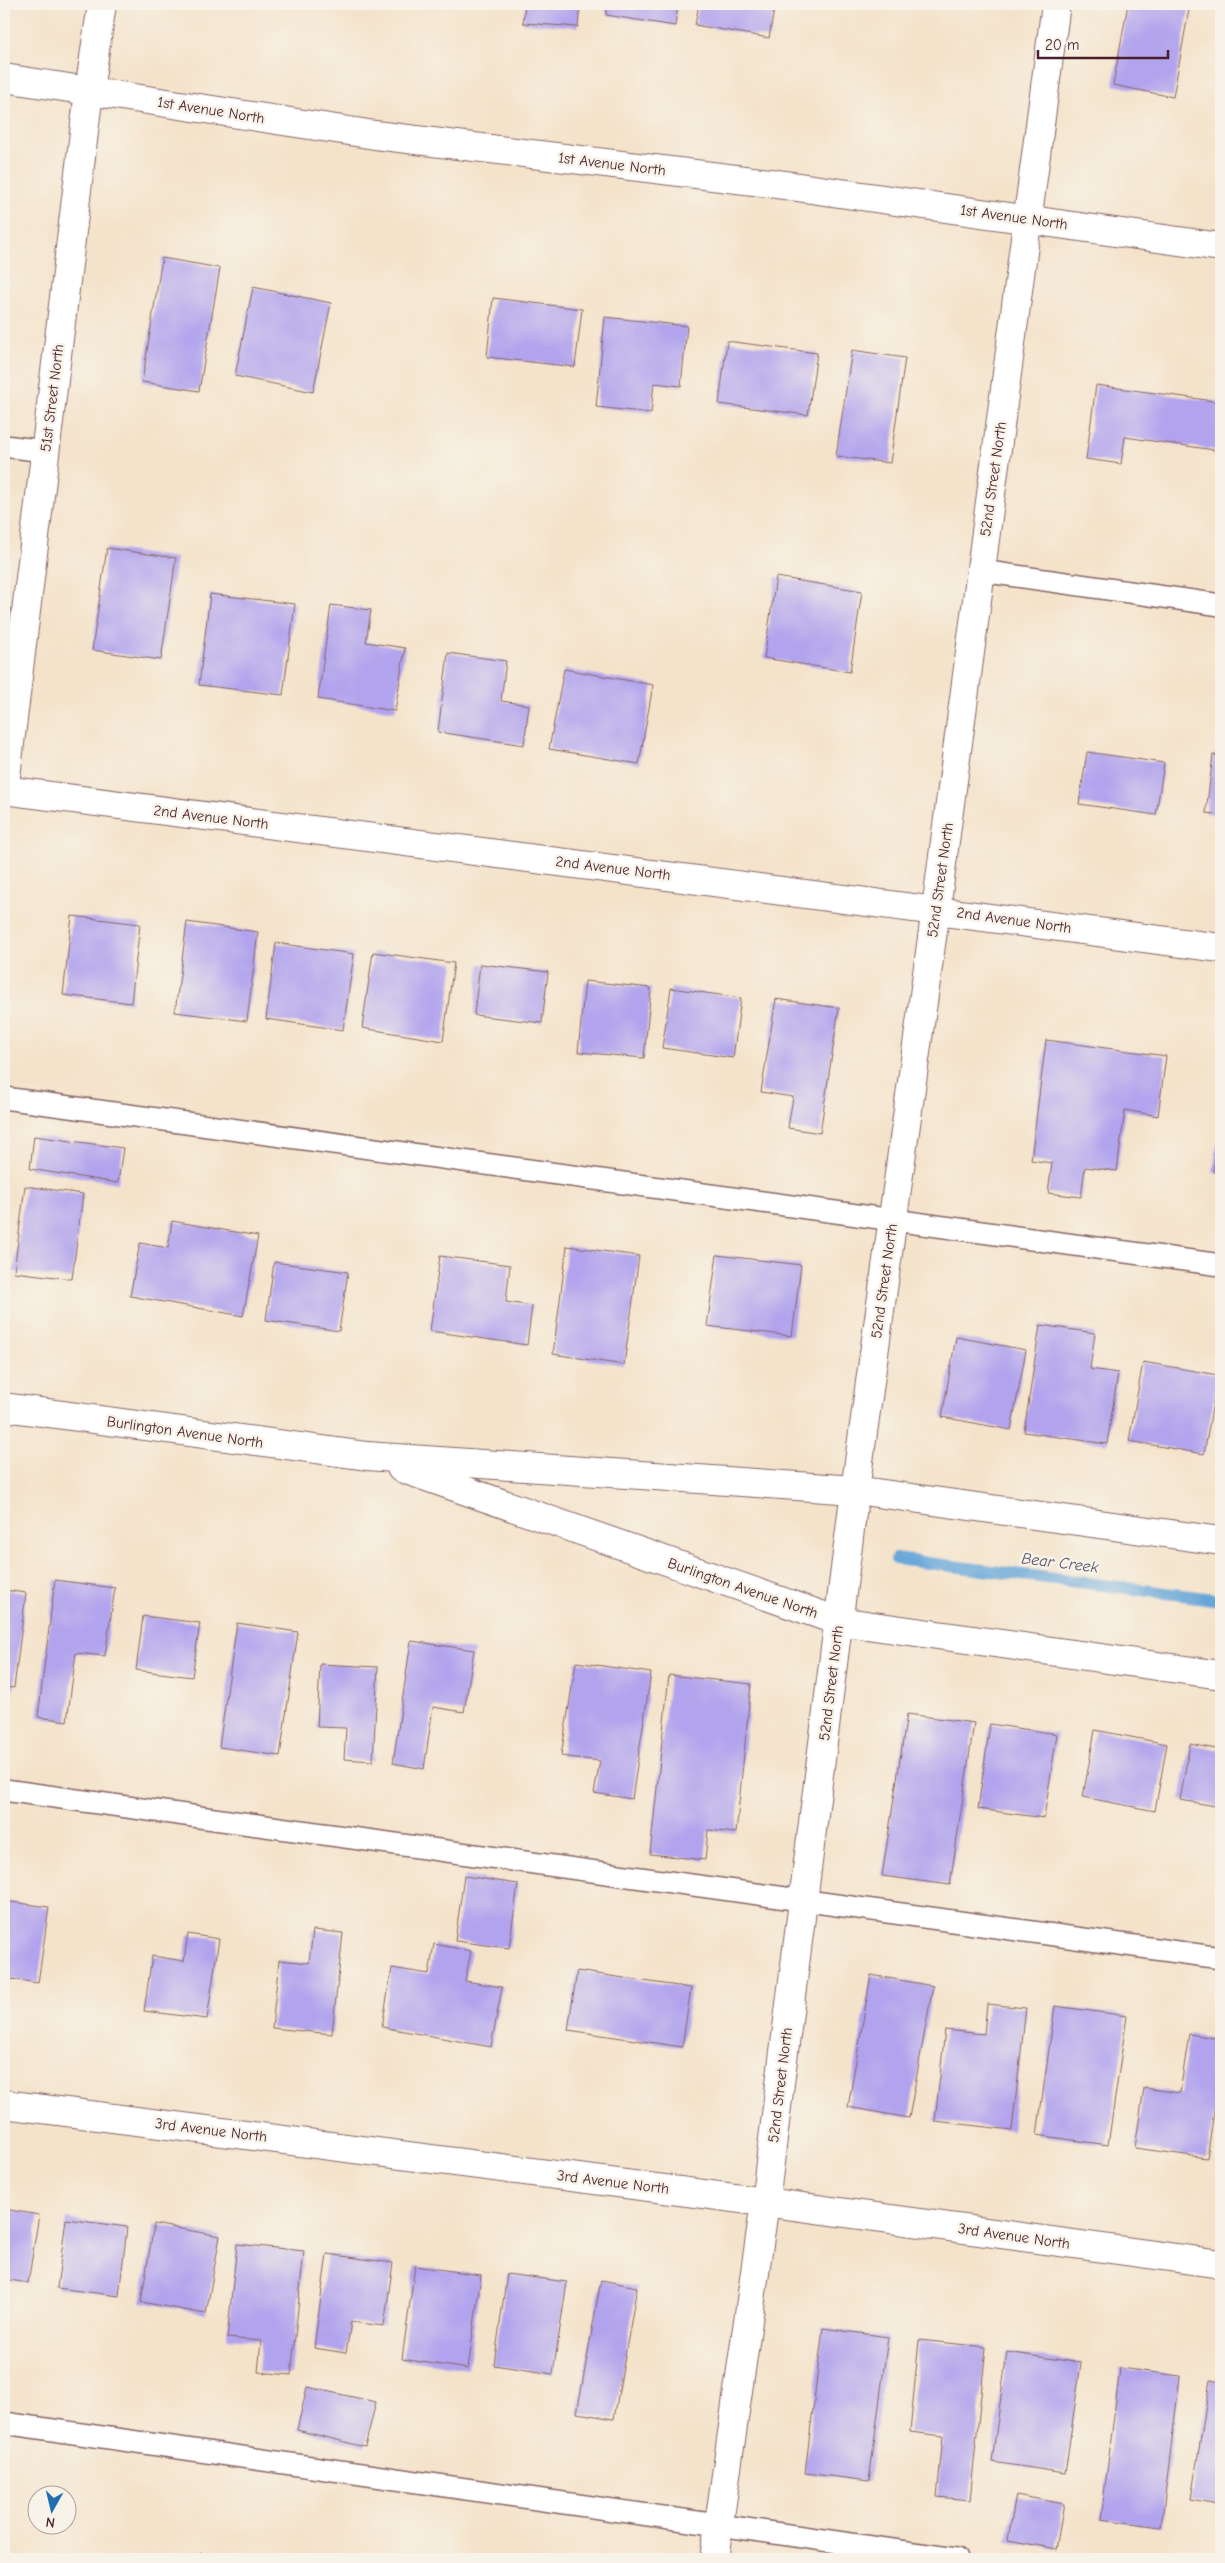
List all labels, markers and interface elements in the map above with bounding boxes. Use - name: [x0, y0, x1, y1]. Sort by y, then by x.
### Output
- scale bar: [1038, 28, 1168, 60]
- text: 20 m: [1045, 36, 1079, 54]
- street label: 1st Avenue North: [156, 93, 266, 127]
- street label: 1st Avenue North: [557, 148, 667, 180]
- street label: 1st Avenue North: [959, 201, 1069, 233]
- street label: 51st Street North: [36, 343, 68, 453]
- street label: 52nd Street North: [976, 420, 1010, 538]
- street label: 2nd Avenue North: [152, 801, 270, 833]
- street label: 52nd Street North: [923, 821, 957, 939]
- street label: 2nd Avenue North: [554, 852, 672, 884]
- street label: 2nd Avenue North: [955, 903, 1073, 937]
- street label: 52nd Street North: [867, 1222, 901, 1340]
- street label: Burlington Avenue North: [106, 1412, 264, 1452]
- water label: Bear Creek: [1020, 1549, 1100, 1577]
- street label: Burlington Avenue North: [665, 1554, 821, 1622]
- street label: 52nd Street North: [815, 1624, 847, 1742]
- street label: 52nd Street North: [764, 2026, 796, 2144]
- street label: 3rd Avenue North: [154, 2114, 268, 2146]
- street label: 3rd Avenue North: [556, 2166, 670, 2198]
- street label: 3rd Avenue North: [957, 2219, 1071, 2253]
- north arrow: [28, 2486, 78, 2536]
- text: N: [45, 2513, 56, 2531]

